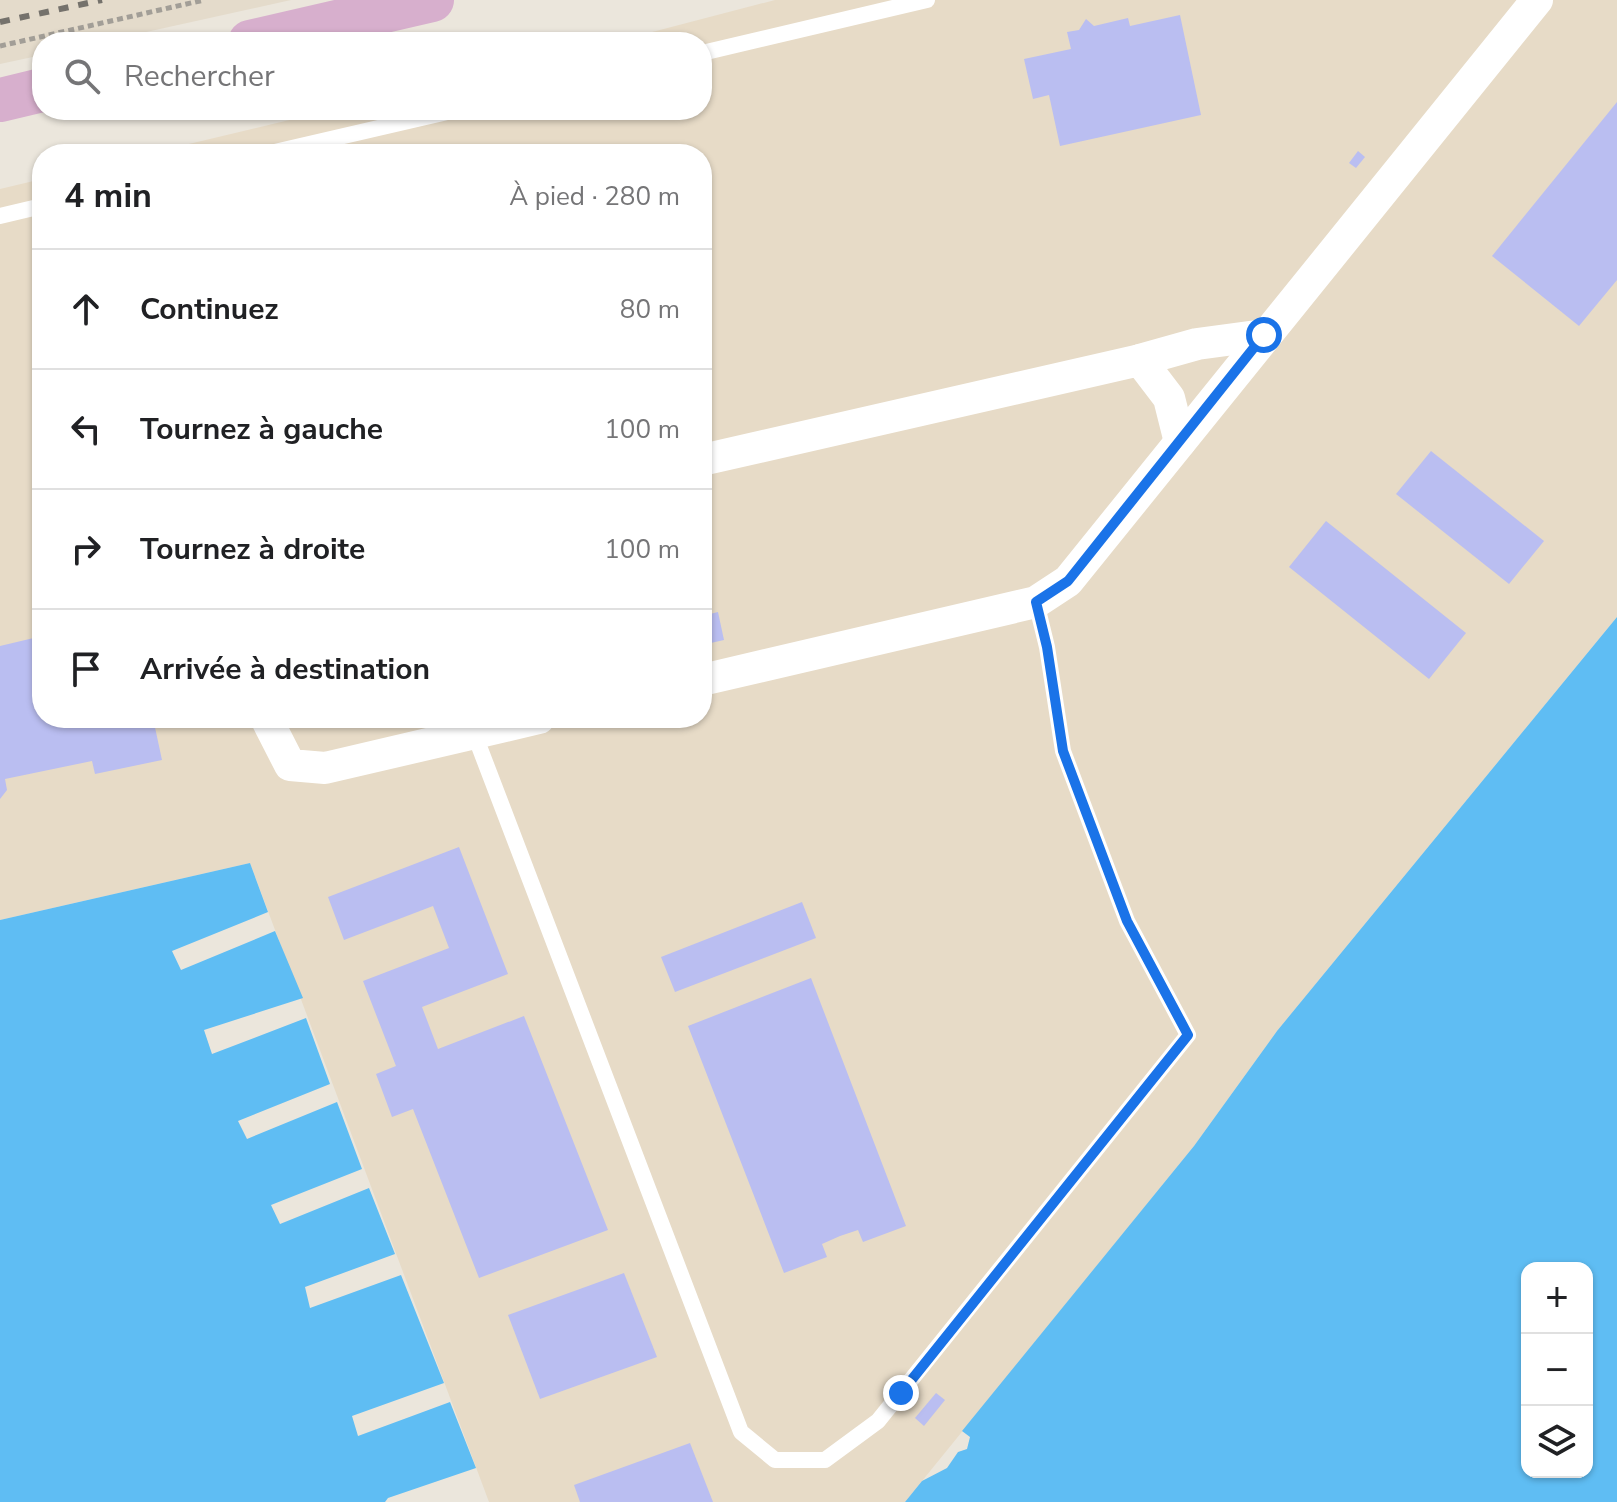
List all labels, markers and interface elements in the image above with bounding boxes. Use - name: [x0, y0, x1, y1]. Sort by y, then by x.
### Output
- search box: [32, 32, 712, 120]
- icon: search: [60, 54, 104, 98]
- text: Rechercher: [124, 56, 275, 97]
- text: 4 min: [64, 173, 152, 219]
- text: À pied · 280 m: [509, 179, 680, 214]
- icon: ahead: [64, 287, 108, 331]
- text: Continuez: [140, 289, 279, 330]
- text: 80 m: [620, 292, 680, 327]
- route start: [1246, 317, 1282, 353]
- icon: left: [64, 407, 108, 451]
- text: Tournez à gauche: [140, 409, 383, 450]
- text: 100 m: [604, 412, 680, 447]
- icon: right: [64, 527, 108, 571]
- text: Tournez à droite: [140, 529, 365, 570]
- text: 100 m: [604, 532, 680, 567]
- icon: arrive: [64, 647, 108, 691]
- text: Arrivée à destination: [140, 649, 430, 690]
- map controls: [1521, 1262, 1593, 1478]
- button: +: [1521, 1262, 1593, 1334]
- button: −: [1521, 1334, 1593, 1406]
- route end: [883, 1375, 919, 1411]
- button: layers: [1521, 1406, 1593, 1478]

